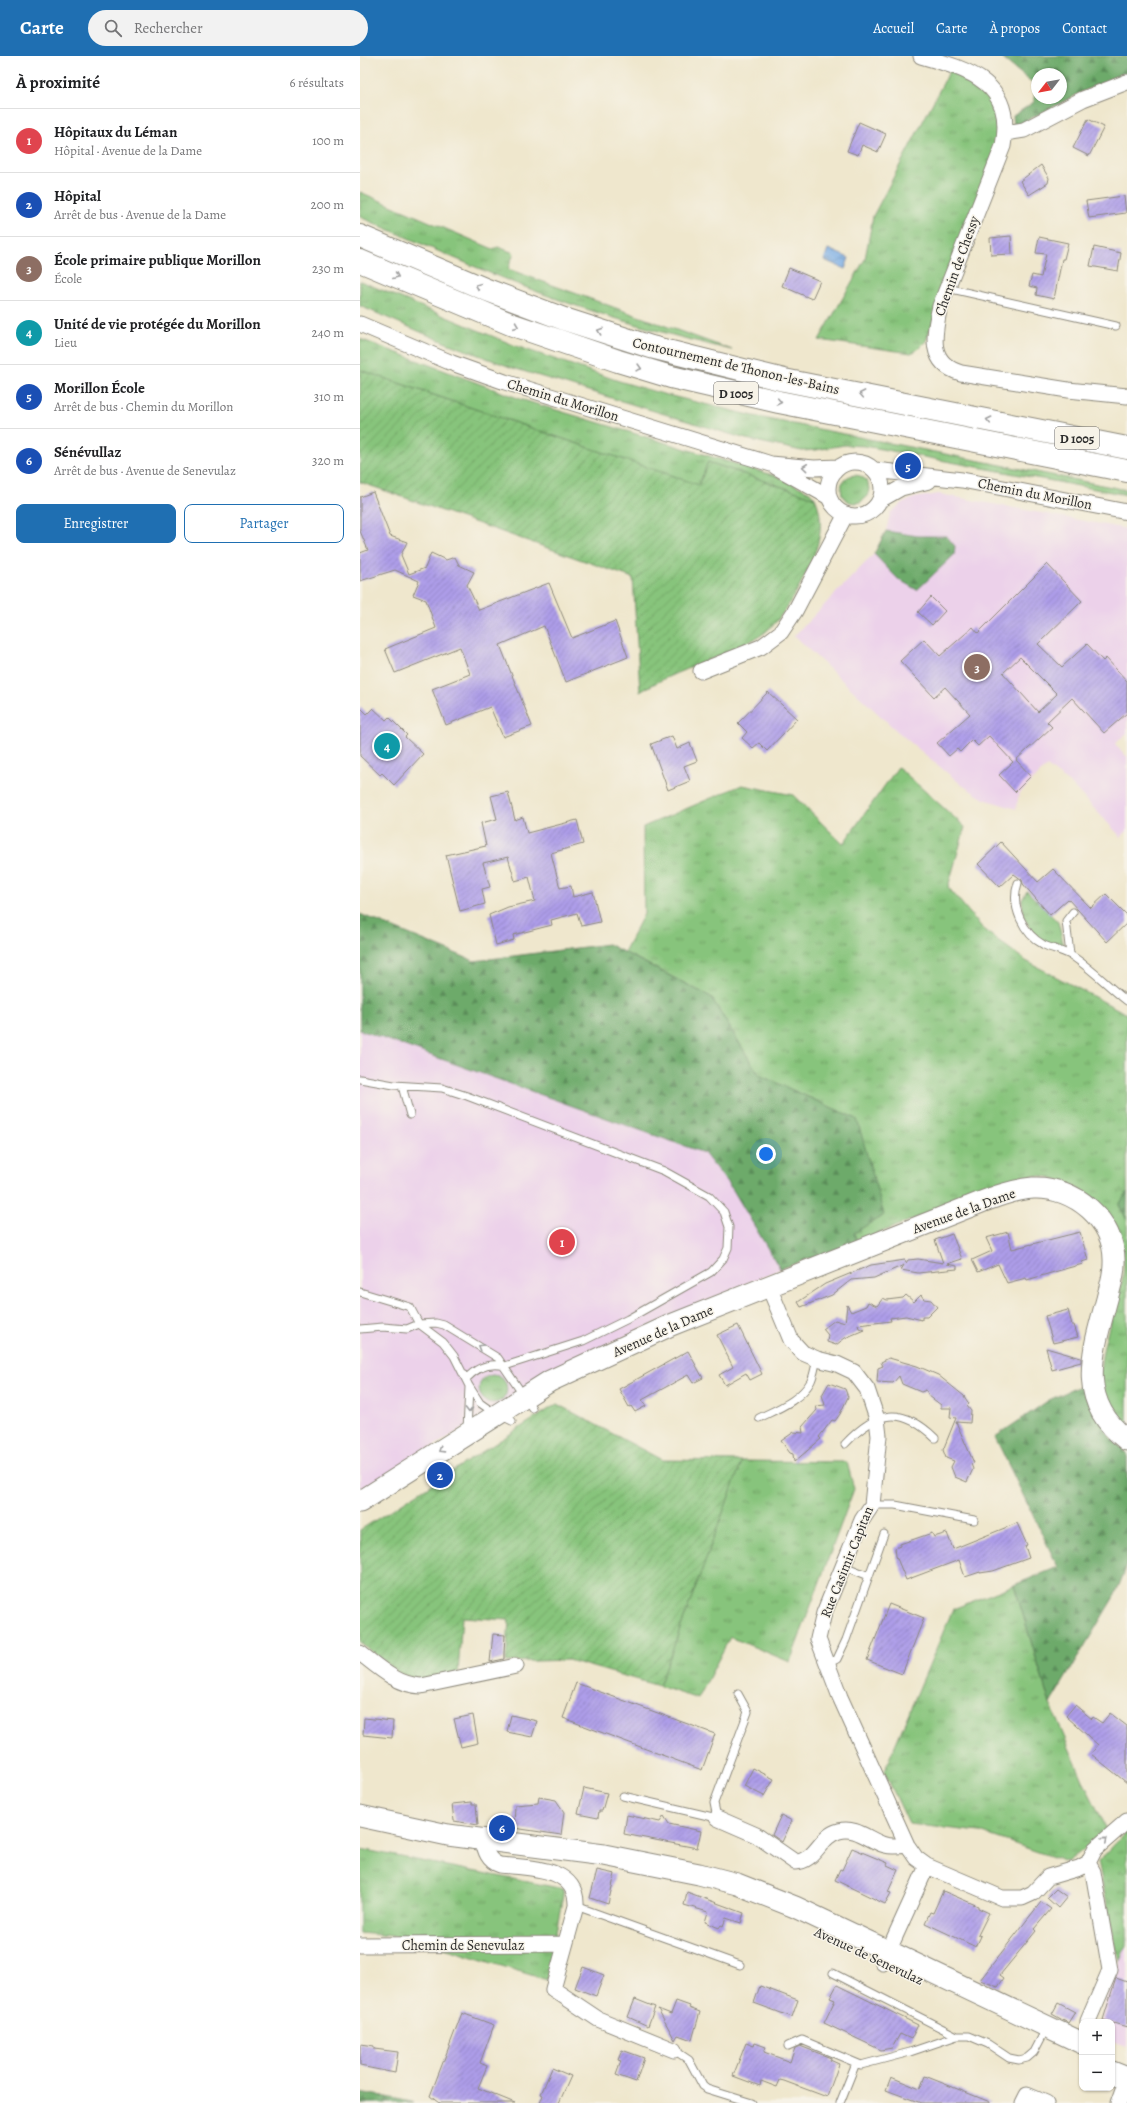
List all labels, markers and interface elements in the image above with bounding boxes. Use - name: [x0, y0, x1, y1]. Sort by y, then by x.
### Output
- search box: [88, 10, 368, 46]
- text: Carte: [20, 15, 64, 41]
- icon: search: [102, 17, 124, 39]
- text: Rechercher: [134, 18, 203, 38]
- text: Accueil: [873, 19, 914, 38]
- text: Carte: [936, 19, 968, 38]
- text: À propos: [990, 19, 1040, 38]
- text: Contact: [1062, 19, 1107, 38]
- north arrow: [1031, 68, 1067, 104]
- text: À proximité: [16, 71, 100, 94]
- text: 6 résultats: [289, 74, 344, 91]
- text: Hôpitaux du Léman: [54, 122, 177, 142]
- text: 1: [27, 132, 31, 149]
- text: 100 m: [312, 132, 344, 149]
- text: Hôpital · Avenue de la Dame: [54, 142, 202, 159]
- text: Hôpital: [54, 186, 101, 206]
- text: 2: [26, 196, 32, 213]
- text: 200 m: [311, 196, 344, 213]
- text: Arrêt de bus · Avenue de la Dame: [54, 206, 226, 223]
- street label: Chemin de Chessy: [930, 213, 984, 319]
- text: École primaire publique Morillon: [54, 250, 261, 270]
- text: 3: [26, 260, 32, 277]
- text: 230 m: [312, 260, 344, 277]
- text: École: [54, 270, 82, 287]
- one-way arrow: [391, 271, 399, 279]
- one-way arrow: [474, 283, 482, 291]
- text: Unité de vie protégée du Morillon: [54, 314, 261, 334]
- one-way arrow: [512, 321, 519, 329]
- text: 4: [26, 324, 32, 341]
- text: 240 m: [312, 324, 344, 341]
- one-way arrow: [596, 328, 603, 336]
- street label: Contournement de Thonon-les-Bains: [631, 333, 841, 399]
- text: Lieu: [54, 334, 77, 351]
- one-way arrow: [636, 363, 642, 371]
- street label: Chemin du Morillon: [505, 374, 621, 426]
- text: Morillon École: [54, 378, 145, 398]
- road number: D 1005: [714, 382, 758, 404]
- text: 5: [26, 388, 32, 405]
- text: 310 m: [314, 388, 344, 405]
- one-way arrow: [859, 391, 865, 399]
- one-way arrow: [776, 397, 782, 406]
- text: Arrêt de bus · Chemin du Morillon: [54, 398, 233, 415]
- one-way arrow: [986, 417, 992, 425]
- road number: D 1005: [1055, 427, 1099, 449]
- text: Sénévullaz: [54, 442, 121, 462]
- pin: 5: [895, 451, 921, 481]
- text: 6: [26, 452, 32, 469]
- text: 320 m: [312, 452, 344, 469]
- text: Arrêt de bus · Avenue de Senevulaz: [54, 462, 236, 479]
- one-way arrow: [802, 463, 808, 472]
- street label: Chemin du Morillon: [976, 474, 1094, 514]
- button: Enregistrer: [16, 504, 176, 543]
- button: Partager: [184, 504, 344, 543]
- pin: 3: [964, 652, 990, 682]
- pin: 4: [374, 731, 400, 761]
- your location: [756, 1144, 776, 1164]
- street label: Avenue de la Dame: [909, 1184, 1018, 1239]
- pin: 1: [549, 1227, 575, 1257]
- street label: Avenue de la Dame: [609, 1300, 716, 1362]
- one-way arrow: [478, 1344, 485, 1351]
- one-way arrow: [465, 1407, 473, 1413]
- one-way arrow: [438, 1445, 445, 1453]
- pin: 2: [427, 1460, 453, 1490]
- street label: Rue Casimir Capitan: [816, 1503, 878, 1621]
- pin: 6: [489, 1813, 515, 1843]
- one-way arrow: [1101, 1838, 1108, 1845]
- street label: Avenue de Senevulaz: [810, 1922, 927, 1990]
- street label: Chemin de Senevulaz: [402, 1936, 524, 1955]
- map controls: [1079, 2019, 1115, 2091]
- button: +: [1079, 2019, 1115, 2055]
- button: −: [1079, 2055, 1115, 2091]

